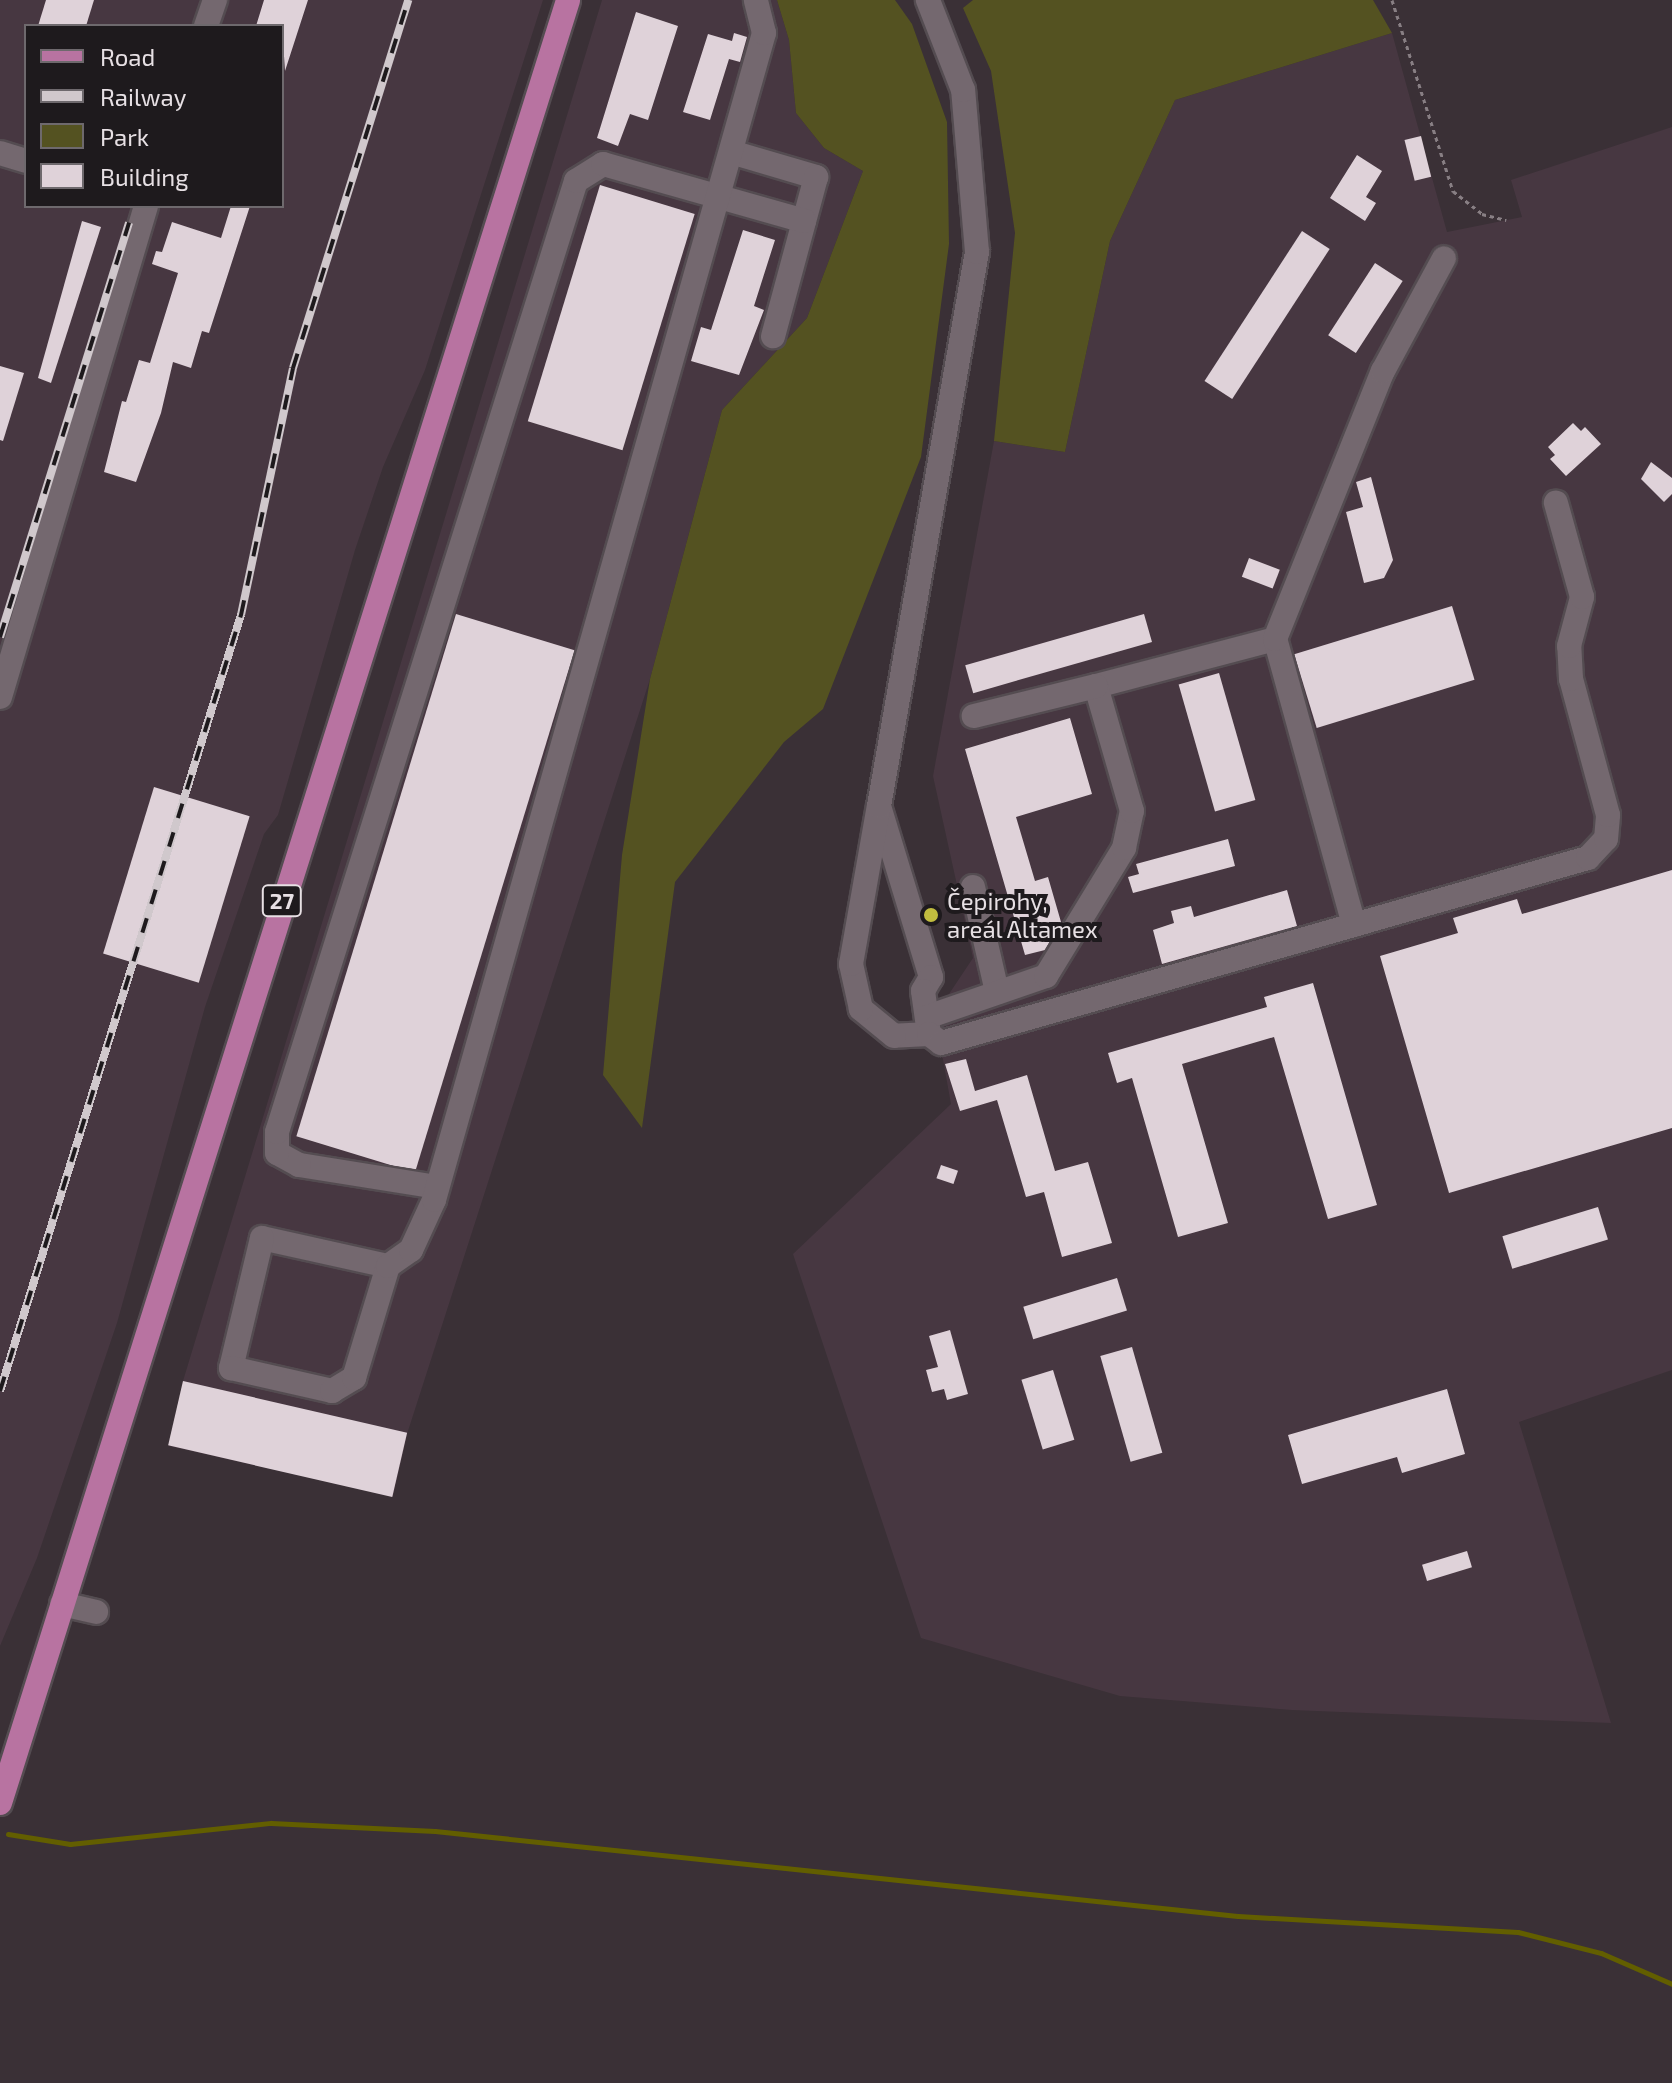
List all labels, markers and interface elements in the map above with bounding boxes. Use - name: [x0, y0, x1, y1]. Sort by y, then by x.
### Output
- legend: [24, 24, 284, 208]
- text: Road: [100, 42, 155, 71]
- text: Railway: [100, 82, 186, 111]
- text: Park: [100, 122, 149, 151]
- text: Building: [100, 162, 189, 191]
- road number: 27: [260, 883, 304, 919]
- place label: Čepirohy, areál Altamex: [947, 887, 1099, 943]
- marker: Čepirohy, areál Altamex: [922, 906, 940, 924]

